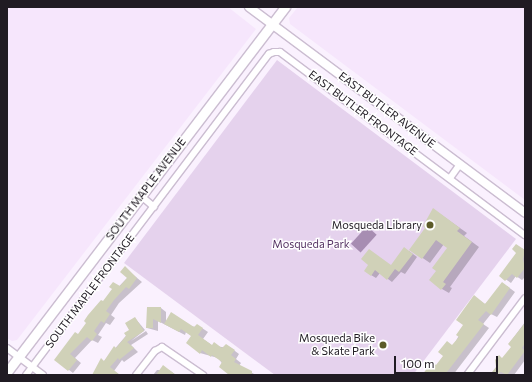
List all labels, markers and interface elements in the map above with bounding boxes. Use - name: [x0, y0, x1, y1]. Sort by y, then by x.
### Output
- street label: EAST BUTLER FRONTAGE: [306, 68, 420, 158]
- street label: EAST BUTLER AVENUE: [336, 69, 438, 151]
- street label: SOUTH MAPLE AVENUE: [103, 135, 189, 243]
- place label: Mosqueda Library: [332, 218, 422, 232]
- marker: Mosqueda Library: [425, 220, 435, 230]
- street label: SOUTH MAPLE FRONTAGE: [43, 231, 137, 351]
- park label: Mosqueda Park: [272, 237, 350, 251]
- place label: Mosqueda Bike & Skate Park: [299, 332, 375, 358]
- marker: Mosqueda Bike & Skate Park: [378, 340, 388, 350]
- scale bar: [396, 348, 500, 374]
- text: 100 m: [401, 356, 435, 370]

